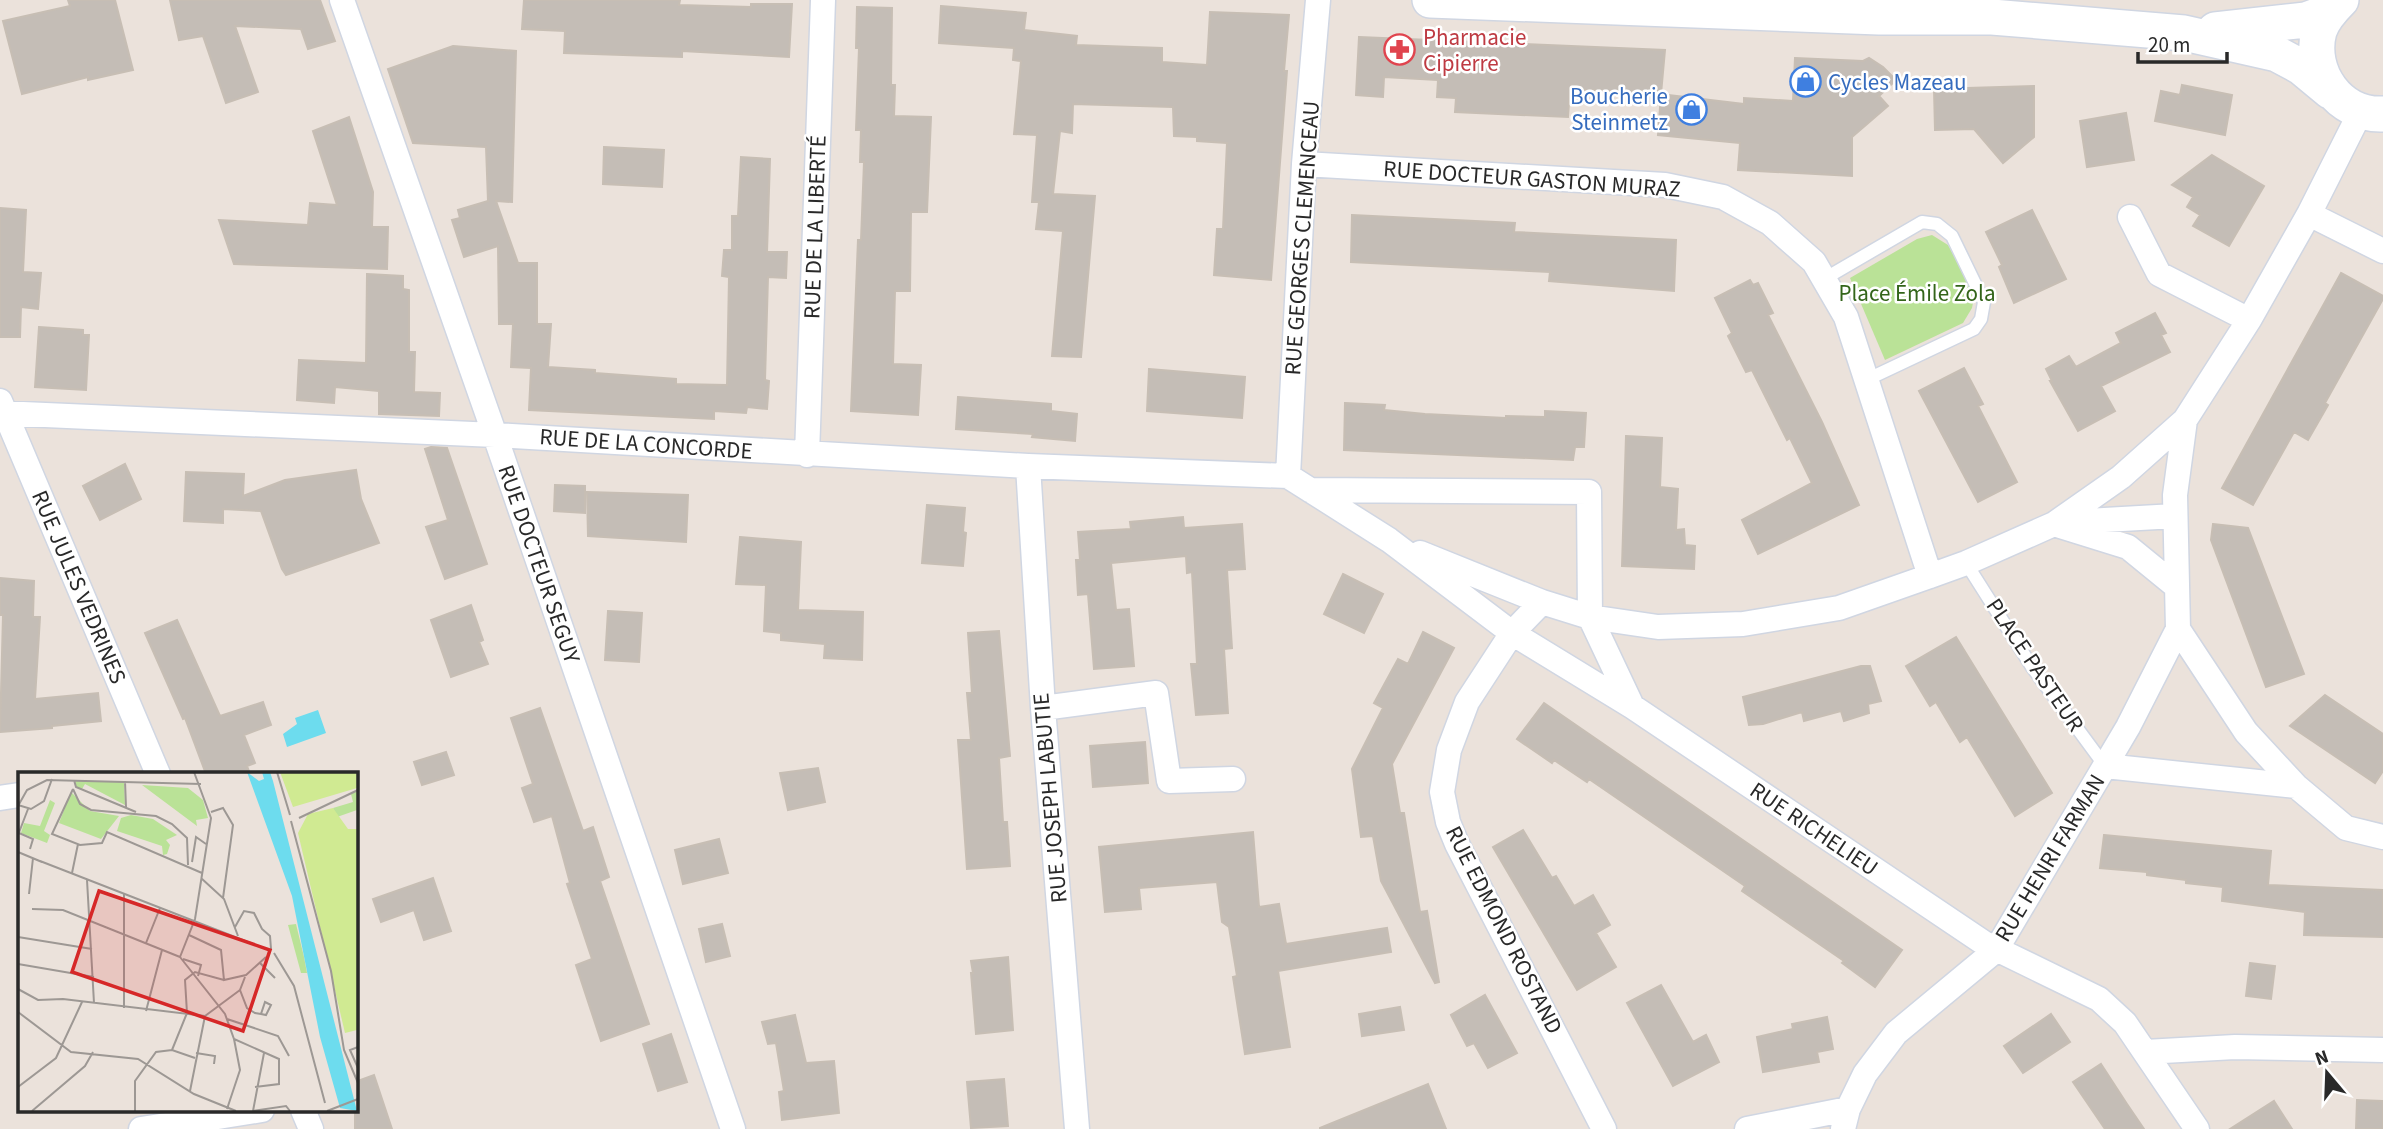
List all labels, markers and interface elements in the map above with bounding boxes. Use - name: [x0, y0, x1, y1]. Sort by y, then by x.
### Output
- place label: Pharmacie Cipierre: [1423, 21, 1526, 80]
- scale bar: [2138, 21, 2227, 65]
- text: 20 m: [2148, 30, 2190, 60]
- pharmacy icon: Pharmacie Cipierre: [1383, 33, 1417, 67]
- shop icon: Cycles Mazeau: [1788, 65, 1822, 99]
- place label: Cycles Mazeau: [1828, 66, 1967, 99]
- place label: Boucherie Steinmetz: [1570, 80, 1668, 139]
- shop icon: Boucherie Steinmetz: [1674, 92, 1708, 126]
- street label: RUE GEORGES CLEMENCEAU: [1276, 100, 1328, 376]
- street label: RUE DE LA LIBERTÉ: [795, 135, 835, 319]
- street label: RUE DOCTEUR GASTON MURAZ: [1382, 152, 1682, 206]
- park label: Place Émile Zola: [1838, 277, 1996, 310]
- street label: RUE DE LA CONCORDE: [538, 420, 754, 468]
- street label: RUE DOCTEUR SEGUY: [490, 460, 588, 668]
- street label: RUE JULES VEDRINES: [23, 485, 135, 689]
- street label: PLACE PASTEUR: [1978, 592, 2092, 738]
- street label: RUE JOSEPH LABUTIE: [1024, 692, 1076, 904]
- street label: RUE HENRI FARMAN: [1987, 768, 2113, 948]
- inset map: [18, 772, 357, 1112]
- street label: RUE RICHELIEU: [1743, 774, 1885, 884]
- street label: RUE EDMOND ROSTAND: [1437, 820, 1571, 1040]
- north arrow: [2292, 1038, 2362, 1108]
- text: N: [2312, 1044, 2332, 1073]

